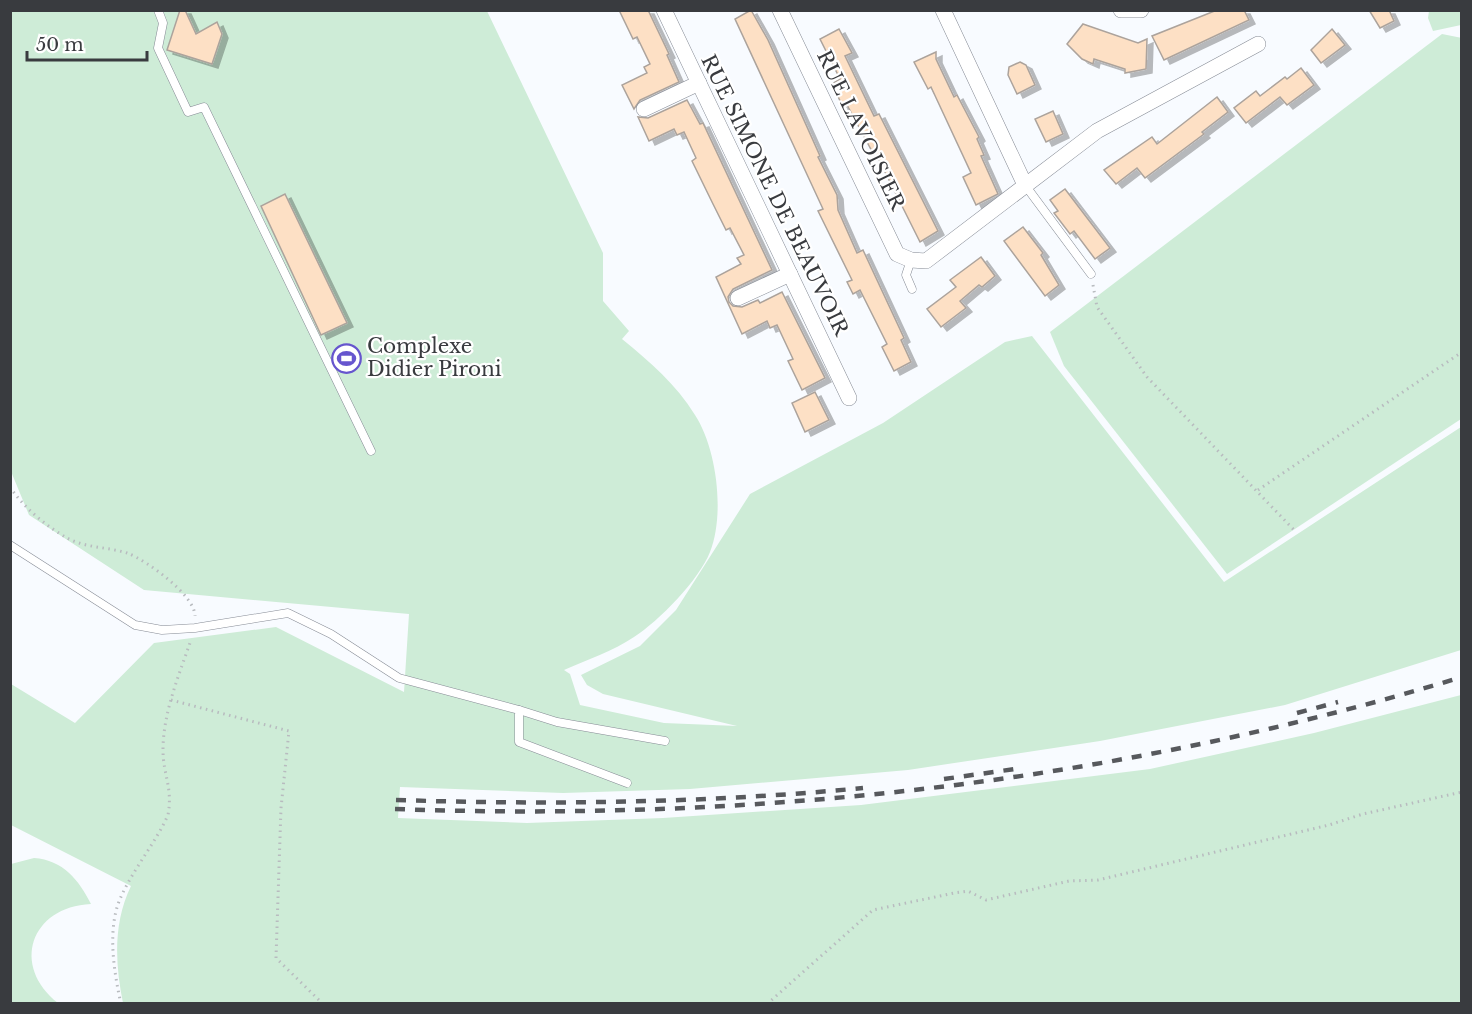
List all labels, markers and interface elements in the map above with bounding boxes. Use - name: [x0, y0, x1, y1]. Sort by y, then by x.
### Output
- scale bar: [27, 24, 147, 62]
- text: 50 m: [36, 34, 84, 56]
- street label: RUE LAVOISIER: [812, 46, 911, 215]
- street label: RUE SIMONE DE BEAUVOIR: [696, 51, 854, 340]
- place label: Complexe Didier Pironi: [367, 334, 502, 381]
- sports icon: Complexe Didier Pironi: [330, 342, 362, 374]

